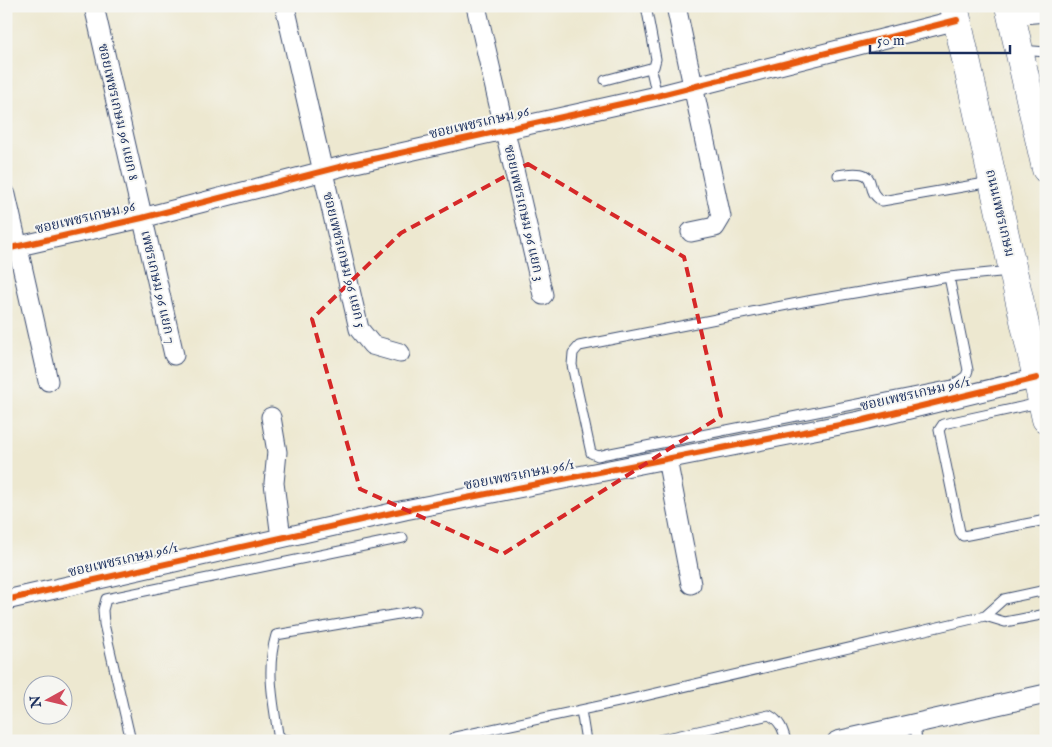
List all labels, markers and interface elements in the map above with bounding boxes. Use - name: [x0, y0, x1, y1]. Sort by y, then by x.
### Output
- scale bar: [870, 22, 1010, 54]
- text: 50 m: [877, 31, 905, 50]
- street label: ซอยเพชรเกษม 96 แยก 8: [94, 42, 142, 182]
- street label: ซอยเพชรเกษม 96: [427, 102, 532, 143]
- street label: ซอยเพชรเกษม 96 แยก 3: [500, 143, 548, 283]
- street label: ถนนเพชรเกษม: [981, 168, 1019, 258]
- street label: ซอยเพชรเกษม 96 แยก 5: [318, 190, 370, 330]
- street label: ซอยเพชรเกษม 96: [33, 197, 138, 238]
- street label: เพชรเกษม 96 แยก 7: [136, 229, 180, 345]
- street label: ซอยเพชรเกษม 96/1: [858, 373, 972, 415]
- street label: ซอยเพชรเกษม 96/1: [462, 455, 576, 495]
- street label: ซอยเพชรเกษม 96/1: [66, 539, 180, 581]
- north arrow: [22, 674, 72, 724]
- text: N: [26, 694, 46, 710]

